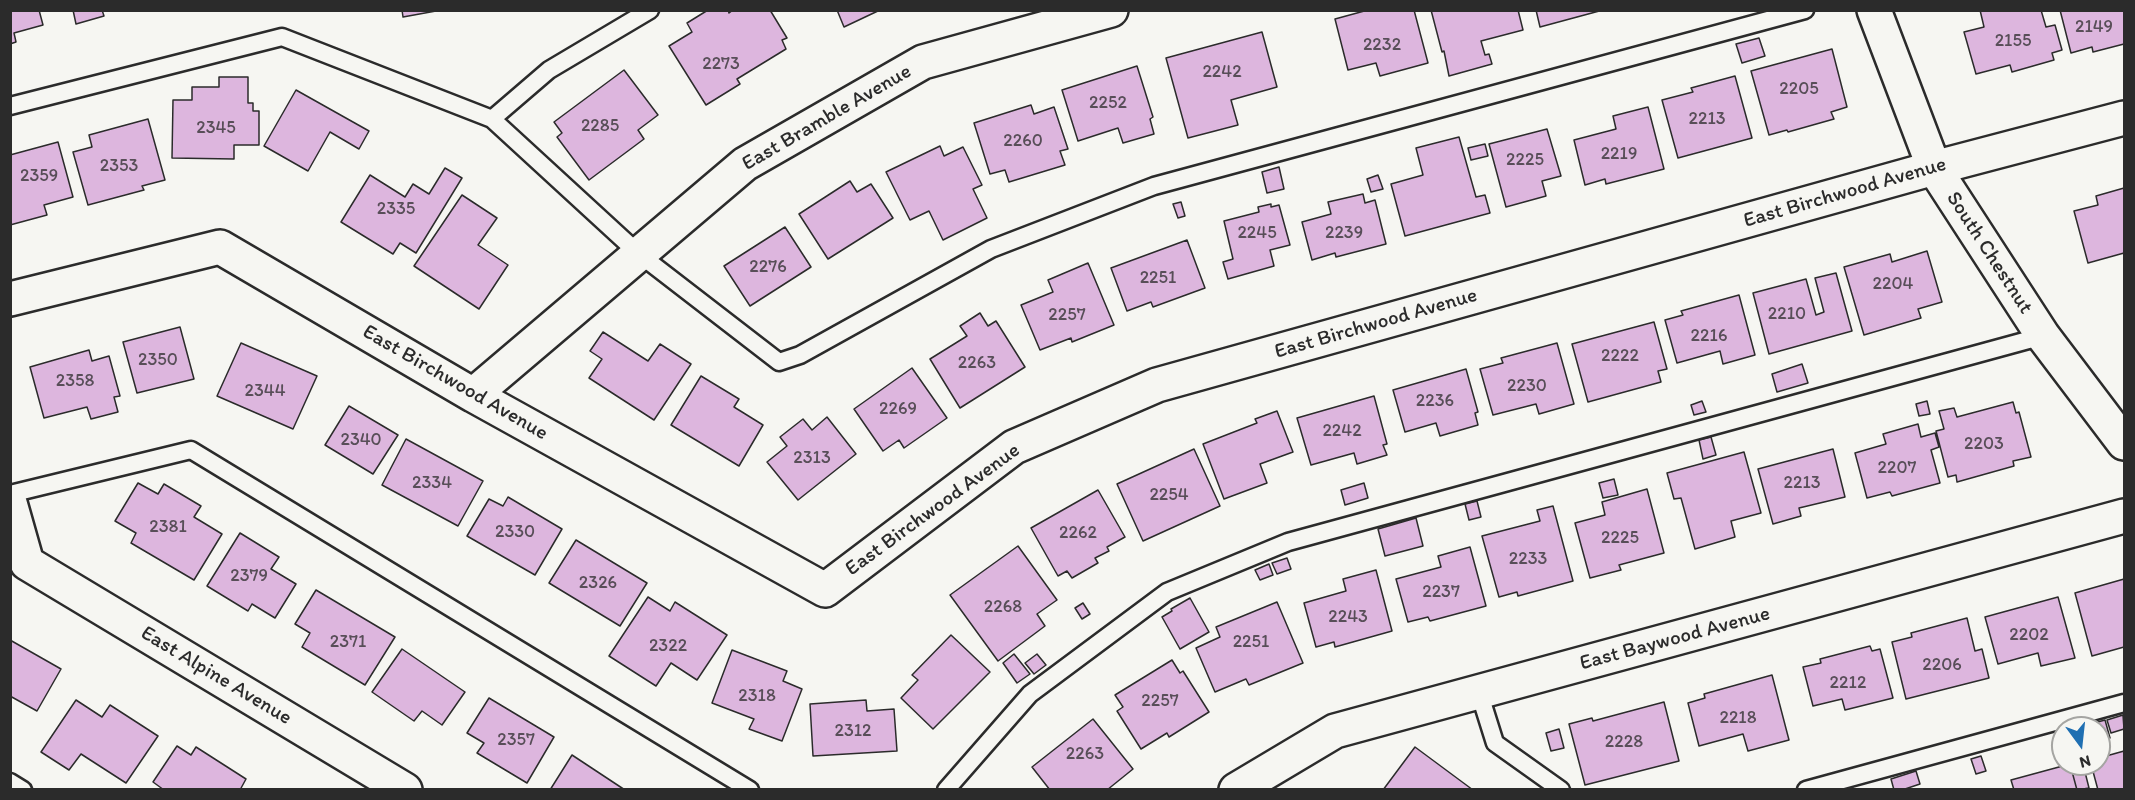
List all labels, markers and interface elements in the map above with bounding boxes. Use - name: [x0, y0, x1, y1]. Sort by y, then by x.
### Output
- house number: 2149: [2075, 16, 2113, 38]
- house number: 2155: [1995, 30, 2031, 52]
- house number: 2232: [1363, 34, 1401, 56]
- house number: 2273: [702, 53, 740, 75]
- street label: East Bramble Avenue: [738, 59, 916, 177]
- house number: 2242: [1202, 61, 1242, 83]
- house number: 2205: [1779, 78, 1819, 100]
- house number: 2252: [1089, 92, 1127, 114]
- house number: 2213: [1688, 108, 1726, 130]
- house number: 2285: [581, 115, 619, 137]
- house number: 2345: [196, 117, 236, 139]
- house number: 2260: [1003, 130, 1043, 152]
- house number: 2219: [1601, 143, 1637, 165]
- house number: 2225: [1506, 149, 1544, 171]
- street label: East Birchwood Avenue: [1741, 152, 1949, 234]
- house number: 2353: [100, 155, 138, 177]
- house number: 2359: [20, 165, 58, 187]
- street label: South Chestnut: [1940, 187, 2038, 319]
- house number: 2335: [377, 198, 415, 220]
- house number: 2245: [1237, 222, 1277, 244]
- house number: 2239: [1325, 222, 1363, 244]
- house number: 2276: [749, 256, 787, 278]
- house number: 2251: [1140, 267, 1176, 289]
- house number: 2204: [1873, 273, 1913, 295]
- street label: East Birchwood Avenue: [1272, 283, 1480, 365]
- house number: 2210: [1768, 303, 1806, 325]
- house number: 2257: [1048, 304, 1086, 326]
- street label: East Birchwood Avenue: [358, 320, 552, 446]
- house number: 2216: [1691, 325, 1727, 347]
- house number: 2222: [1601, 345, 1639, 367]
- house number: 2350: [138, 349, 178, 371]
- house number: 2263: [958, 352, 996, 374]
- house number: 2358: [56, 370, 94, 392]
- house number: 2230: [1507, 375, 1547, 397]
- house number: 2344: [245, 380, 285, 402]
- house number: 2236: [1416, 390, 1454, 412]
- house number: 2269: [879, 398, 917, 420]
- house number: 2242: [1322, 420, 1362, 442]
- house number: 2340: [340, 429, 382, 451]
- house number: 2203: [1964, 433, 2004, 455]
- street label: East Birchwood Avenue: [841, 438, 1025, 582]
- house number: 2313: [793, 447, 831, 469]
- house number: 2207: [1878, 457, 1916, 479]
- house number: 2334: [412, 472, 452, 494]
- house number: 2213: [1783, 472, 1821, 494]
- house number: 2254: [1149, 484, 1189, 506]
- house number: 2381: [149, 516, 187, 538]
- house number: 2330: [495, 521, 535, 543]
- house number: 2262: [1059, 522, 1097, 544]
- house number: 2225: [1601, 527, 1639, 549]
- house number: 2233: [1509, 548, 1547, 570]
- house number: 2379: [230, 565, 268, 587]
- house number: 2326: [579, 572, 617, 594]
- house number: 2237: [1422, 581, 1460, 603]
- house number: 2268: [984, 596, 1022, 618]
- street label: East Baywood Avenue: [1577, 601, 1773, 677]
- house number: 2243: [1328, 606, 1368, 628]
- street label: East Alpine Avenue: [136, 621, 296, 731]
- house number: 2202: [2009, 624, 2049, 646]
- house number: 2371: [330, 631, 366, 653]
- house number: 2251: [1233, 631, 1269, 653]
- house number: 2322: [649, 635, 687, 657]
- house number: 2206: [1922, 654, 1962, 676]
- house number: 2212: [1830, 672, 1866, 694]
- house number: 2318: [738, 685, 776, 707]
- house number: 2257: [1141, 690, 1179, 712]
- house number: 2218: [1719, 707, 1757, 729]
- north arrow: [2051, 716, 2111, 776]
- house number: 2312: [834, 720, 872, 742]
- house number: 2357: [497, 729, 535, 751]
- house number: 2228: [1605, 731, 1643, 753]
- house number: 2263: [1066, 743, 1104, 765]
- text: N: [2078, 751, 2093, 773]

